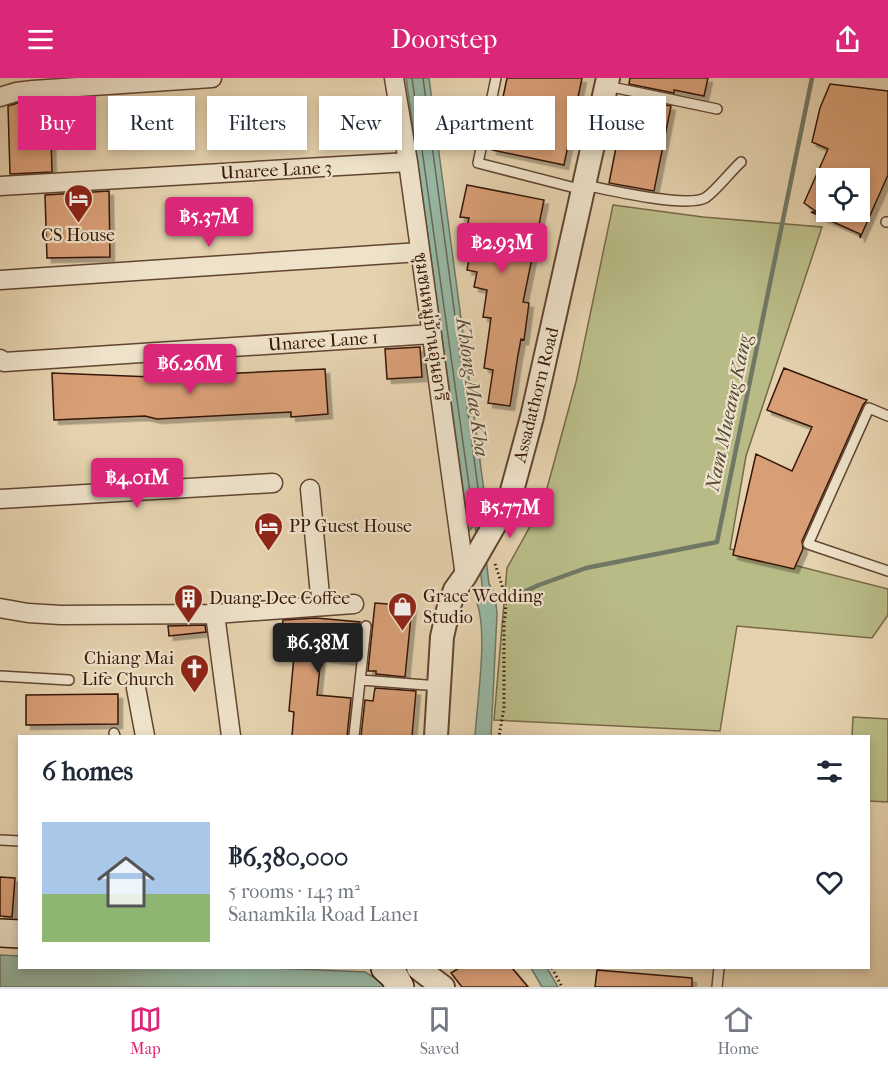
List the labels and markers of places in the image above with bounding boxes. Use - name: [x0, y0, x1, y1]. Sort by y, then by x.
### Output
- hotel icon: CS House: [62, 182, 94, 224]
- pin: ฿5.37M: [160, 197, 258, 248]
- pin: ฿2.93M: [453, 223, 551, 274]
- place label: CS House: [41, 225, 115, 246]
- pin: ฿6.26M: [141, 344, 239, 395]
- pin: ฿4.01M: [88, 458, 186, 509]
- pin: ฿5.77M: [461, 488, 559, 539]
- hotel icon: PP Guest House: [252, 510, 284, 552]
- place label: PP Guest House: [289, 516, 412, 537]
- building icon: Duang Dee Coffee: [172, 582, 204, 624]
- place label: Grace Wedding Studio: [423, 586, 543, 628]
- place label: Duang Dee Coffee: [209, 588, 350, 609]
- shop icon: Grace Wedding Studio: [386, 590, 418, 632]
- pin: ฿6.38M: [269, 623, 367, 674]
- place label: Chiang Mai Life Church: [82, 648, 175, 690]
- church icon: Chiang Mai Life Church: [179, 652, 211, 694]

